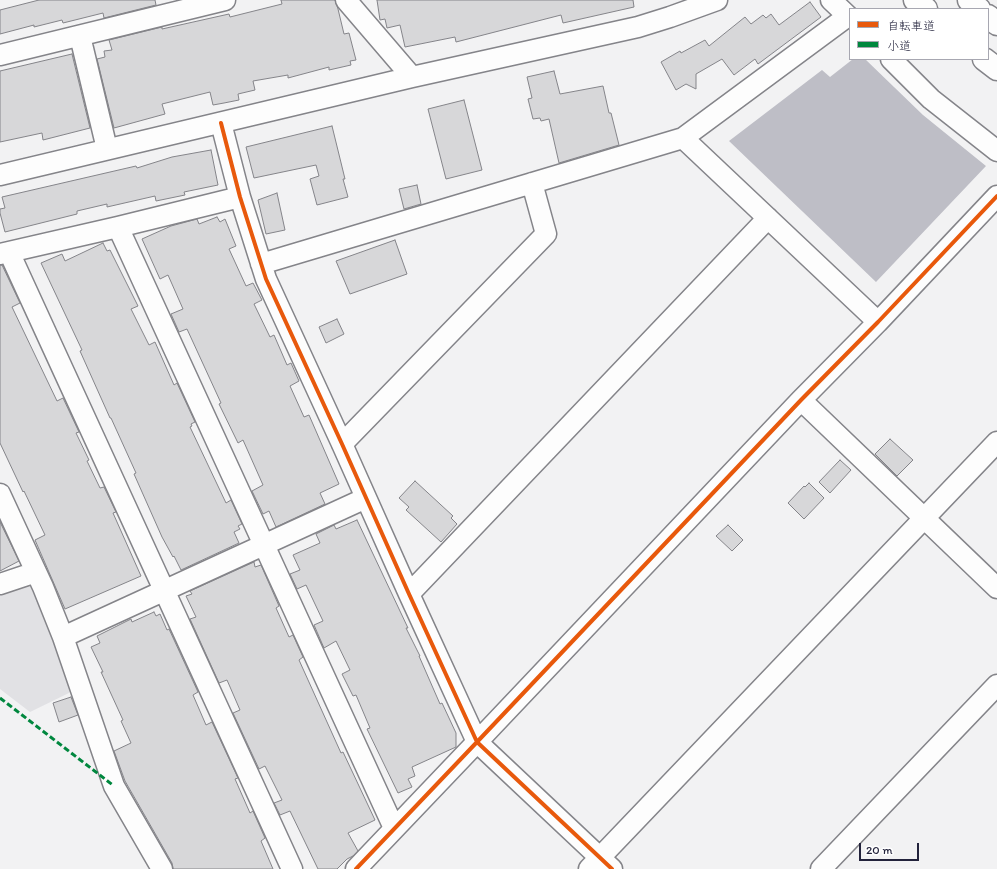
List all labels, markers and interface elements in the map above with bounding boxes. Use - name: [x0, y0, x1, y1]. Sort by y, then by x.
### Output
- legend: [849, 8, 989, 60]
- text: 自転車道: [887, 19, 935, 33]
- text: 小道: [887, 39, 911, 53]
- scale bar: [861, 835, 921, 861]
- text: 20 m: [866, 843, 893, 857]

